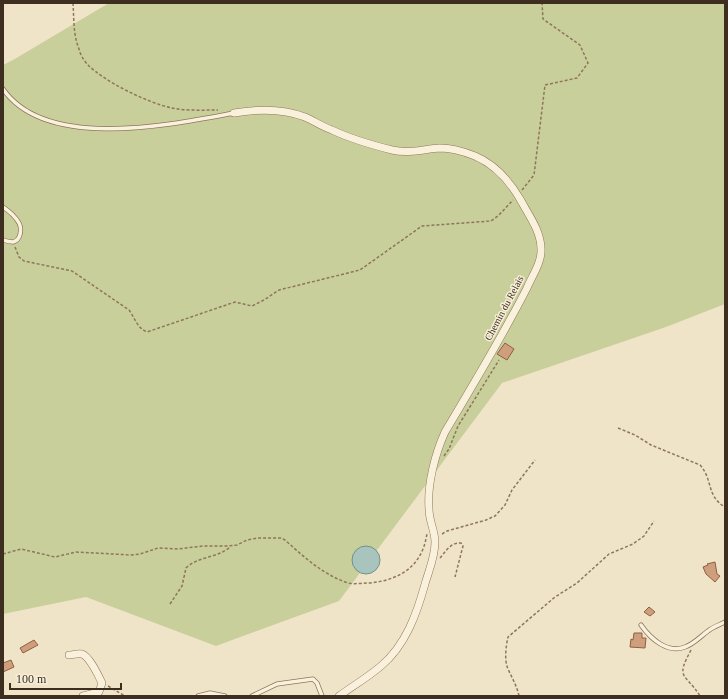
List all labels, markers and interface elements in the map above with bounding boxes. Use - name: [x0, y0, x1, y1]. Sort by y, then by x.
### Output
- street label: Chemin du Relais: [482, 274, 526, 342]
- scale bar: [10, 665, 121, 691]
- text: 100 m: [16, 672, 47, 686]

